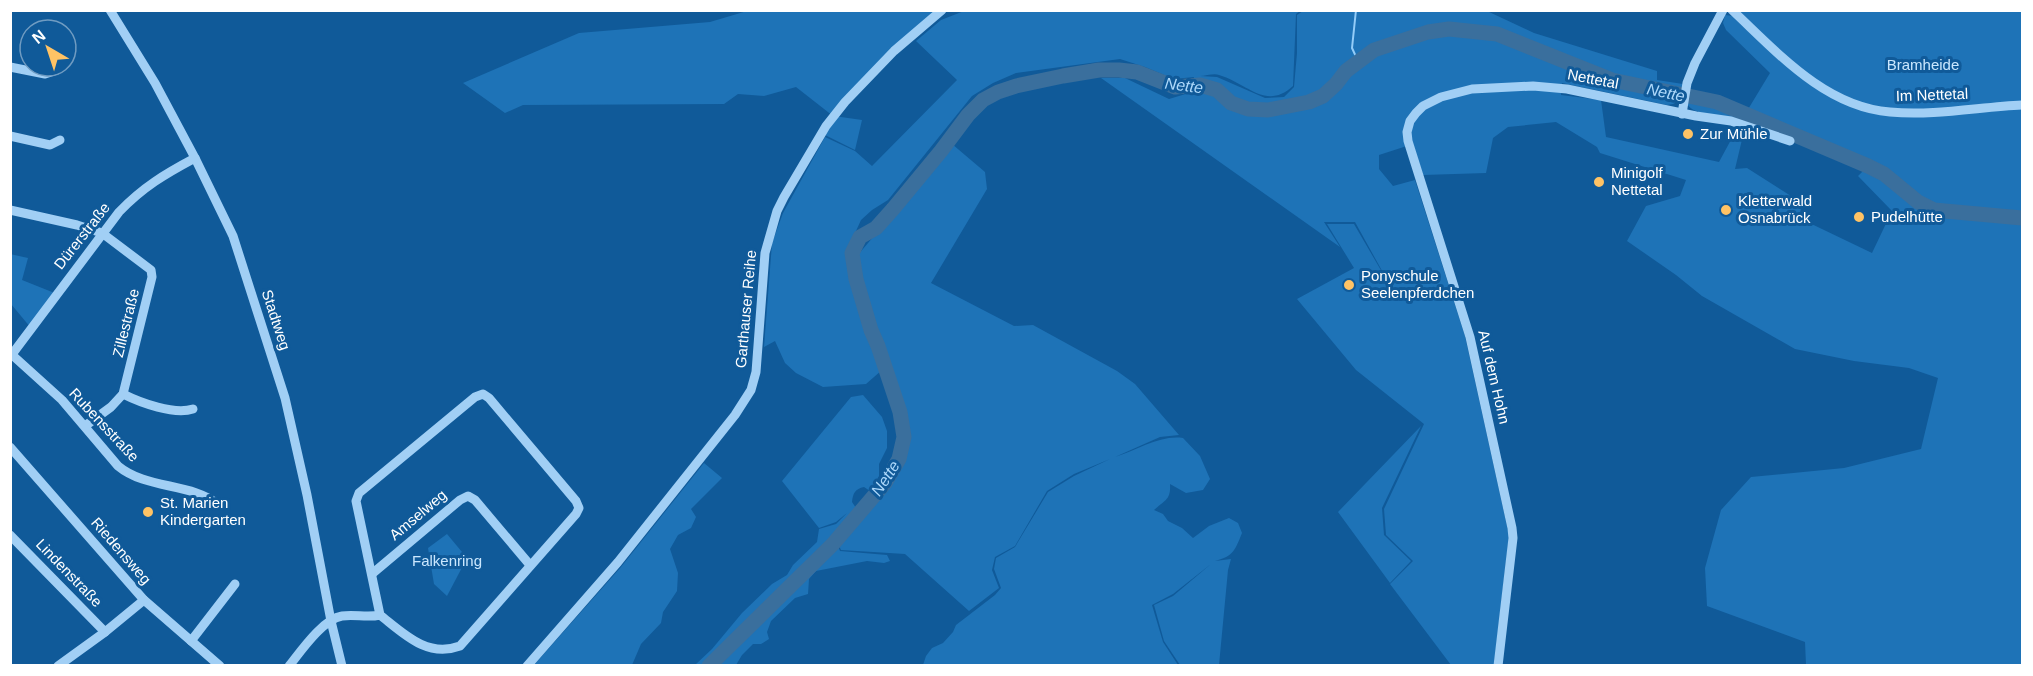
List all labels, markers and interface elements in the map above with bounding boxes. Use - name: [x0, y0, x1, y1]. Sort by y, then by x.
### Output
- north arrow: [18, 18, 78, 78]
- text: N: [29, 26, 49, 47]
- park label: Bramheide: [1887, 56, 1959, 73]
- street label: Nettetal: [1566, 65, 1620, 92]
- water label: Nette: [1164, 75, 1204, 96]
- water label: Nette: [1645, 80, 1686, 105]
- street label: Im Nettetal: [1895, 85, 1969, 104]
- place label: Zur Mühle: [1700, 125, 1768, 142]
- marker: Zur Mühle: [1681, 127, 1695, 141]
- place label: Minigolf Nettetal: [1611, 164, 1664, 198]
- marker: Minigolf Nettetal: [1592, 175, 1606, 189]
- place label: Kletterwald Osnabrück: [1738, 192, 1812, 226]
- street label: Dürerstraße: [50, 199, 113, 272]
- marker: Kletterwald Osnabrück: [1719, 203, 1733, 217]
- place label: Pudelhütte: [1871, 208, 1943, 225]
- marker: Pudelhütte: [1852, 210, 1866, 224]
- street label: Garthauser Reihe: [732, 249, 759, 369]
- place label: Ponyschule Seelenpferdchen: [1361, 267, 1474, 301]
- marker: Ponyschule Seelenpferdchen: [1342, 278, 1356, 292]
- street label: Zillestraße: [109, 287, 142, 359]
- street label: Stadtweg: [259, 287, 294, 352]
- street label: Auf dem Hohn: [1475, 328, 1514, 426]
- street label: Rubensstraße: [66, 384, 143, 465]
- water label: Nette: [868, 458, 903, 499]
- street label: Amselweg: [386, 486, 450, 543]
- place label: St. Marien Kindergarten: [160, 494, 246, 528]
- marker: St. Marien Kindergarten: [141, 505, 155, 519]
- street label: Riedensweg: [88, 514, 155, 587]
- street label: Lindenstraße: [33, 535, 106, 610]
- park label: Falkenring: [412, 552, 482, 569]

